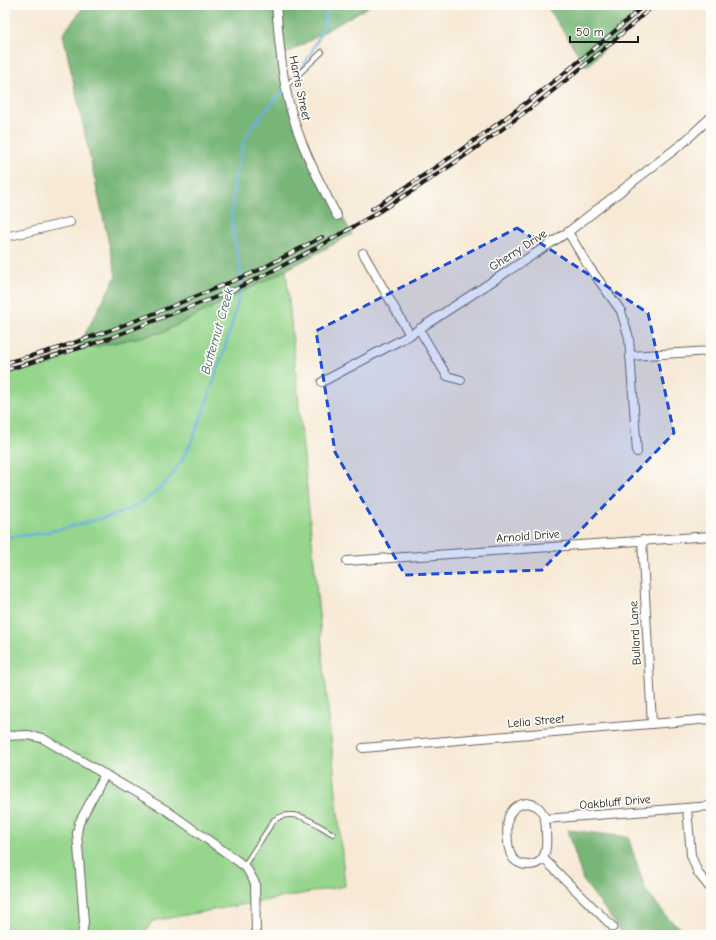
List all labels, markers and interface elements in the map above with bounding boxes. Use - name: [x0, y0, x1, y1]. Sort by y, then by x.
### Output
- scale bar: [570, 18, 638, 44]
- text: 50 m: [576, 25, 604, 39]
- street label: Harris Street: [286, 54, 314, 122]
- street label: Gherry Drive: [487, 226, 549, 274]
- water label: Butternut Creek: [197, 285, 237, 376]
- street label: Arnold Drive: [496, 527, 560, 545]
- street label: Bullard Lane: [626, 600, 644, 666]
- street label: Lelia Street: [507, 711, 566, 730]
- street label: Oakbluff Drive: [579, 792, 651, 812]

